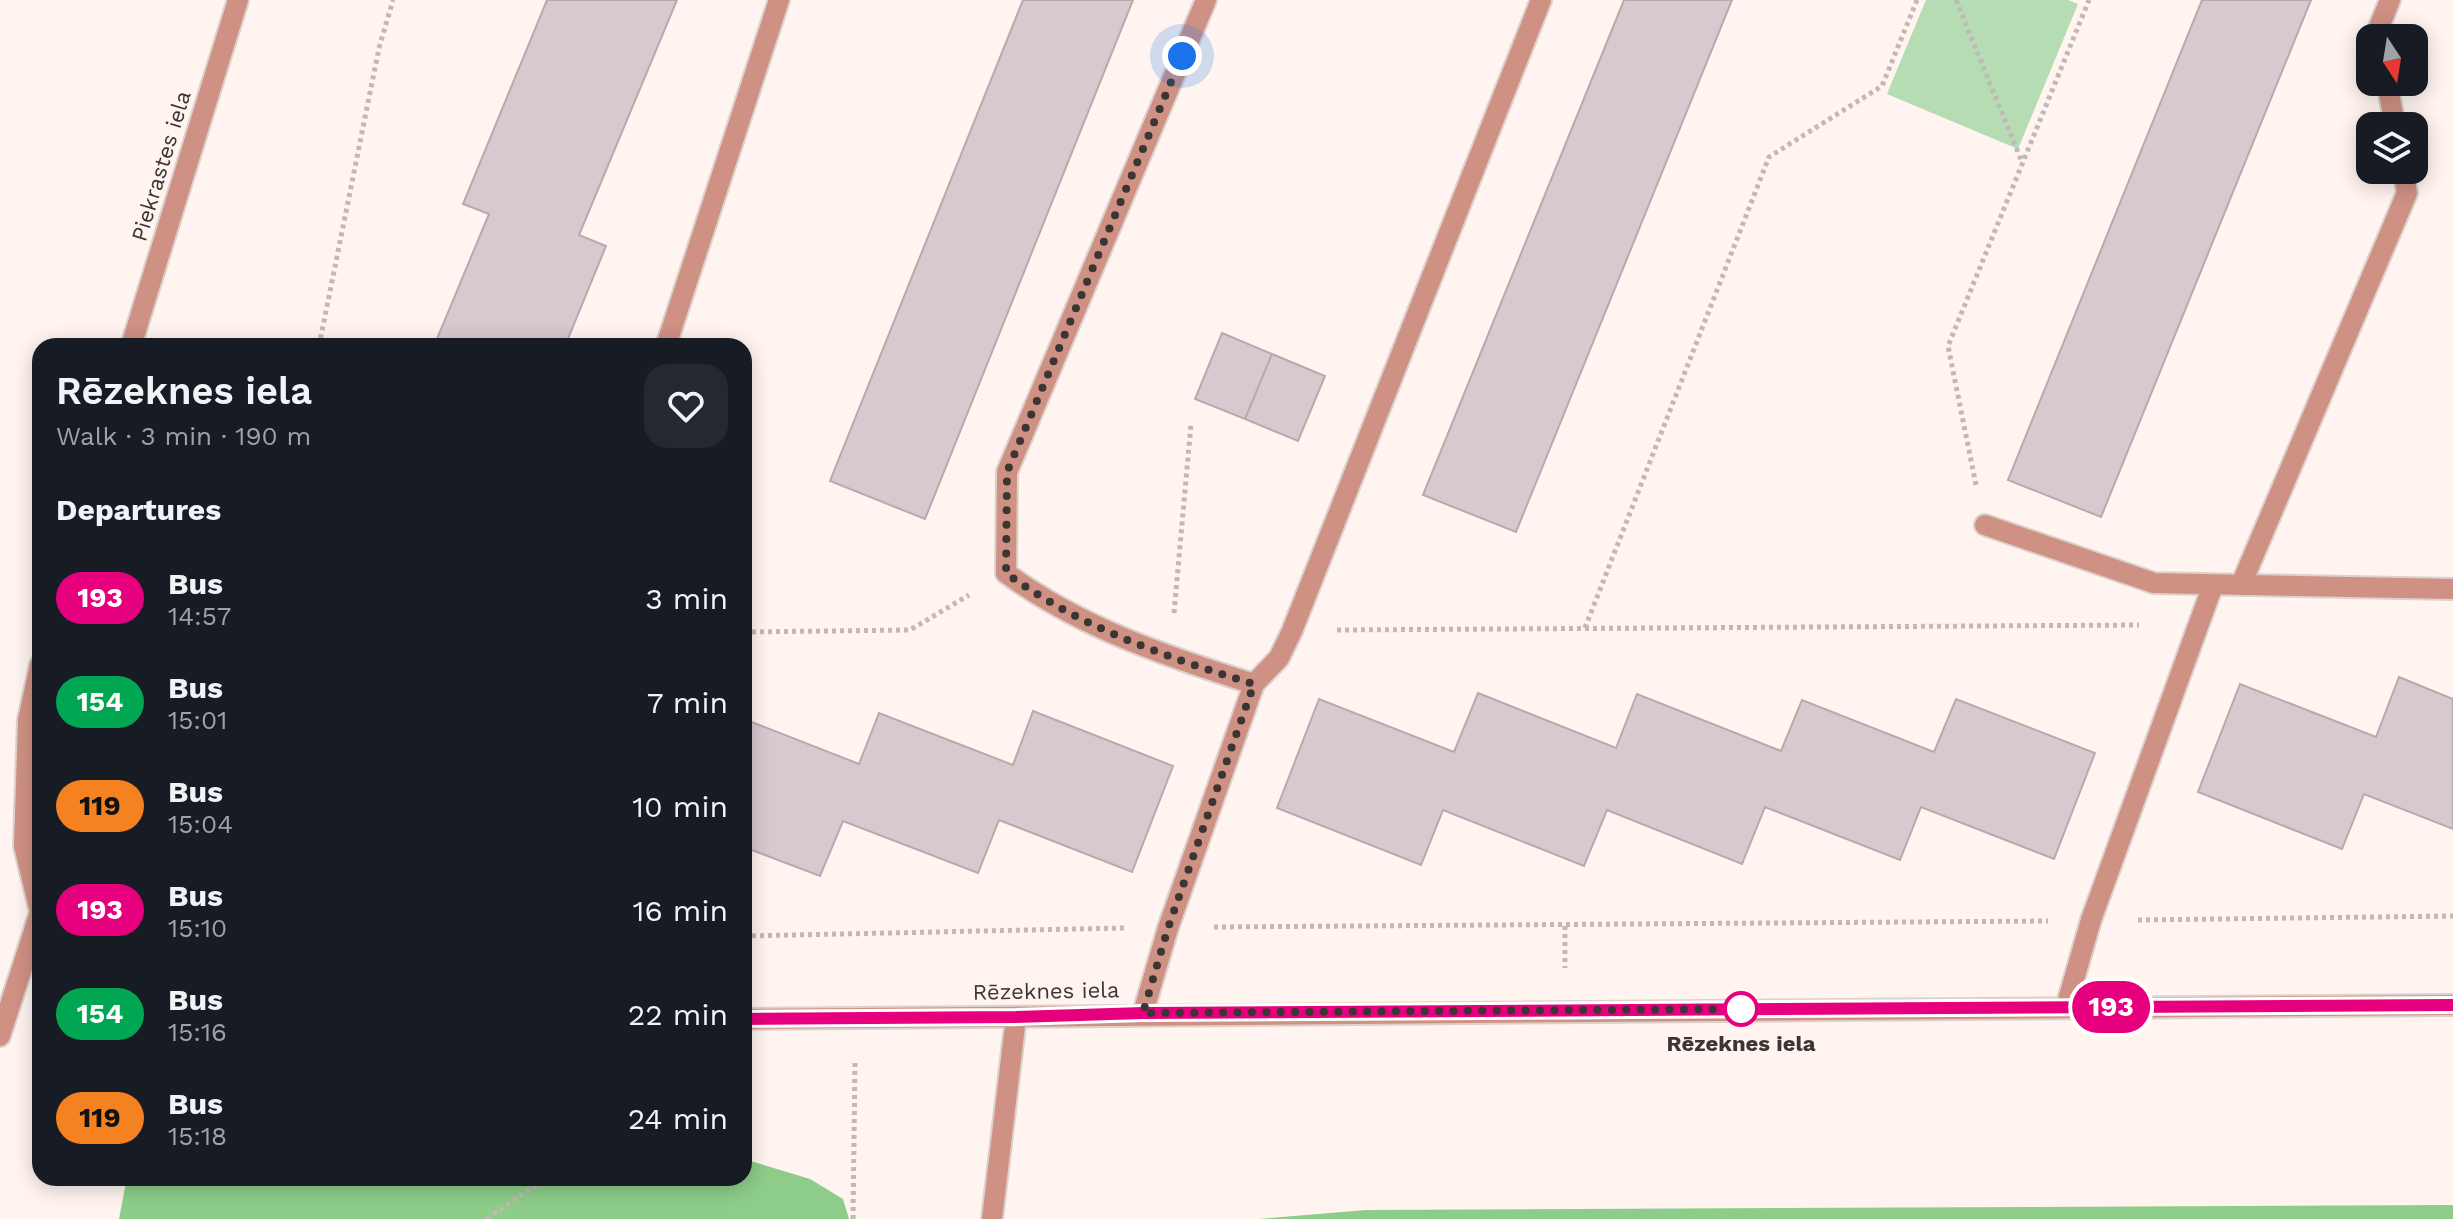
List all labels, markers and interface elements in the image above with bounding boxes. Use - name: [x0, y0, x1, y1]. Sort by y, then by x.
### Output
- north arrow: [2356, 24, 2428, 96]
- map controls: [2356, 24, 2428, 184]
- your location: [1162, 36, 1202, 76]
- street label: Piekrastes iela: [126, 88, 196, 244]
- button: layers: [2356, 112, 2428, 184]
- button: heart: [644, 364, 728, 448]
- text: Rēzeknes iela: [56, 369, 312, 413]
- text: Walk · 3 min · 190 m: [56, 421, 311, 451]
- text: Departures: [56, 492, 221, 527]
- text: Bus: [168, 566, 223, 601]
- text: 193: [77, 581, 123, 614]
- text: 3 min: [645, 581, 728, 616]
- text: 14:57: [168, 601, 231, 631]
- text: Bus: [168, 670, 223, 705]
- text: 154: [77, 685, 123, 718]
- text: 7 min: [647, 685, 728, 720]
- text: 15:01: [168, 705, 227, 735]
- text: Bus: [168, 774, 223, 809]
- text: 119: [79, 789, 121, 822]
- text: 10 min: [632, 789, 728, 824]
- text: 15:04: [168, 809, 233, 839]
- text: Bus: [168, 878, 223, 913]
- text: 193: [77, 893, 123, 926]
- text: 16 min: [633, 893, 728, 928]
- text: 15:10: [168, 913, 227, 943]
- street label: Rēzeknes iela: [972, 977, 1120, 1005]
- line badge: 193: [2065, 981, 2157, 1033]
- text: Bus: [168, 982, 223, 1017]
- text: 193: [2088, 990, 2134, 1023]
- marker: Rēzeknes iela: [1724, 992, 1758, 1026]
- text: 154: [77, 997, 123, 1030]
- text: 22 min: [628, 997, 728, 1032]
- text: 15:16: [168, 1017, 227, 1047]
- place label: Rēzeknes iela: [1666, 1031, 1816, 1056]
- text: Bus: [168, 1086, 223, 1121]
- text: 119: [79, 1101, 121, 1134]
- text: 24 min: [628, 1101, 728, 1136]
- text: 15:18: [168, 1121, 227, 1151]

